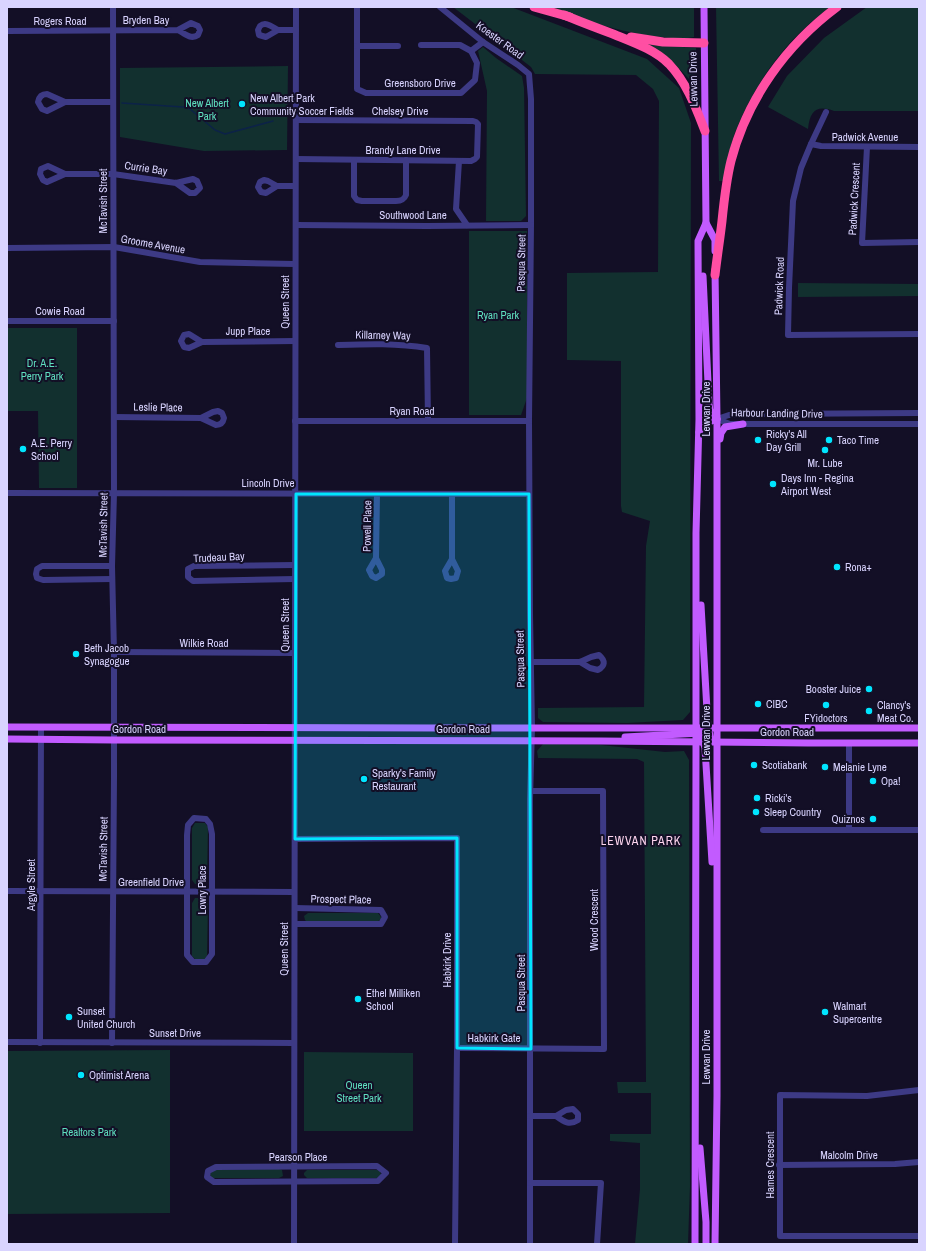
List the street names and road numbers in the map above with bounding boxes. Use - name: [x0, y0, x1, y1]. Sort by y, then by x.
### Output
- street label: Bryden Bay: [123, 13, 170, 27]
- street label: Rogers Road: [33, 14, 87, 28]
- street label: Koester Road: [474, 18, 526, 62]
- street label: Lewvan Drive: [686, 51, 700, 107]
- street label: Greensboro Drive: [384, 76, 456, 90]
- street label: Chelsey Drive: [372, 104, 428, 118]
- street label: Padwick Avenue: [832, 130, 898, 144]
- street label: Brandy Lane Drive: [365, 143, 441, 157]
- street label: Currie Bay: [124, 158, 169, 178]
- street label: Padwick Crescent: [845, 162, 863, 236]
- street label: McTavish Street: [96, 168, 110, 233]
- street label: Southwood Lane: [379, 208, 447, 222]
- street label: Groome Avenue: [120, 231, 186, 257]
- street label: Pasqua Street: [514, 234, 529, 292]
- street label: Padwick Road: [771, 257, 787, 315]
- street label: Queen Street: [278, 275, 292, 329]
- street label: Cowie Road: [35, 304, 85, 318]
- street label: Jupp Place: [226, 324, 270, 338]
- street label: Killarney Way: [355, 328, 411, 342]
- street label: Lewvan Drive: [699, 381, 713, 437]
- street label: Leslie Place: [133, 400, 183, 414]
- street label: Ryan Road: [389, 404, 435, 418]
- street label: Harbour Landing Drive: [731, 405, 823, 421]
- street label: Lincoln Drive: [241, 476, 295, 490]
- street label: McTavish Street: [95, 492, 111, 558]
- street label: Powell Place: [360, 500, 374, 552]
- street label: Trudeau Bay: [193, 549, 245, 565]
- street label: Queen Street: [278, 598, 292, 652]
- street label: Pasqua Street: [512, 630, 527, 688]
- street label: Wilkie Road: [179, 636, 229, 650]
- street label: Lewvan Drive: [699, 705, 713, 761]
- street label: Gordon Road: [112, 722, 166, 736]
- street label: Gordon Road: [436, 722, 490, 736]
- street label: Gordon Road: [760, 725, 814, 739]
- street label: McTavish Street: [95, 816, 111, 882]
- street label: Argyle Street: [24, 858, 38, 912]
- street label: Lowry Place: [195, 865, 209, 915]
- street label: Greenfield Drive: [118, 875, 184, 889]
- street label: Wood Crescent: [587, 889, 601, 951]
- street label: Prospect Place: [311, 891, 371, 907]
- street label: Queen Street: [277, 922, 291, 976]
- street label: Habkirk Drive: [440, 932, 454, 988]
- street label: Pasqua Street: [514, 954, 528, 1012]
- street label: Sunset Drive: [149, 1026, 201, 1040]
- street label: Lewvan Drive: [699, 1029, 713, 1085]
- street label: Habkirk Gate: [467, 1031, 521, 1045]
- street label: Hames Crescent: [763, 1131, 777, 1199]
- street label: Malcolm Drive: [820, 1148, 878, 1162]
- street label: Pearson Place: [269, 1150, 327, 1164]

